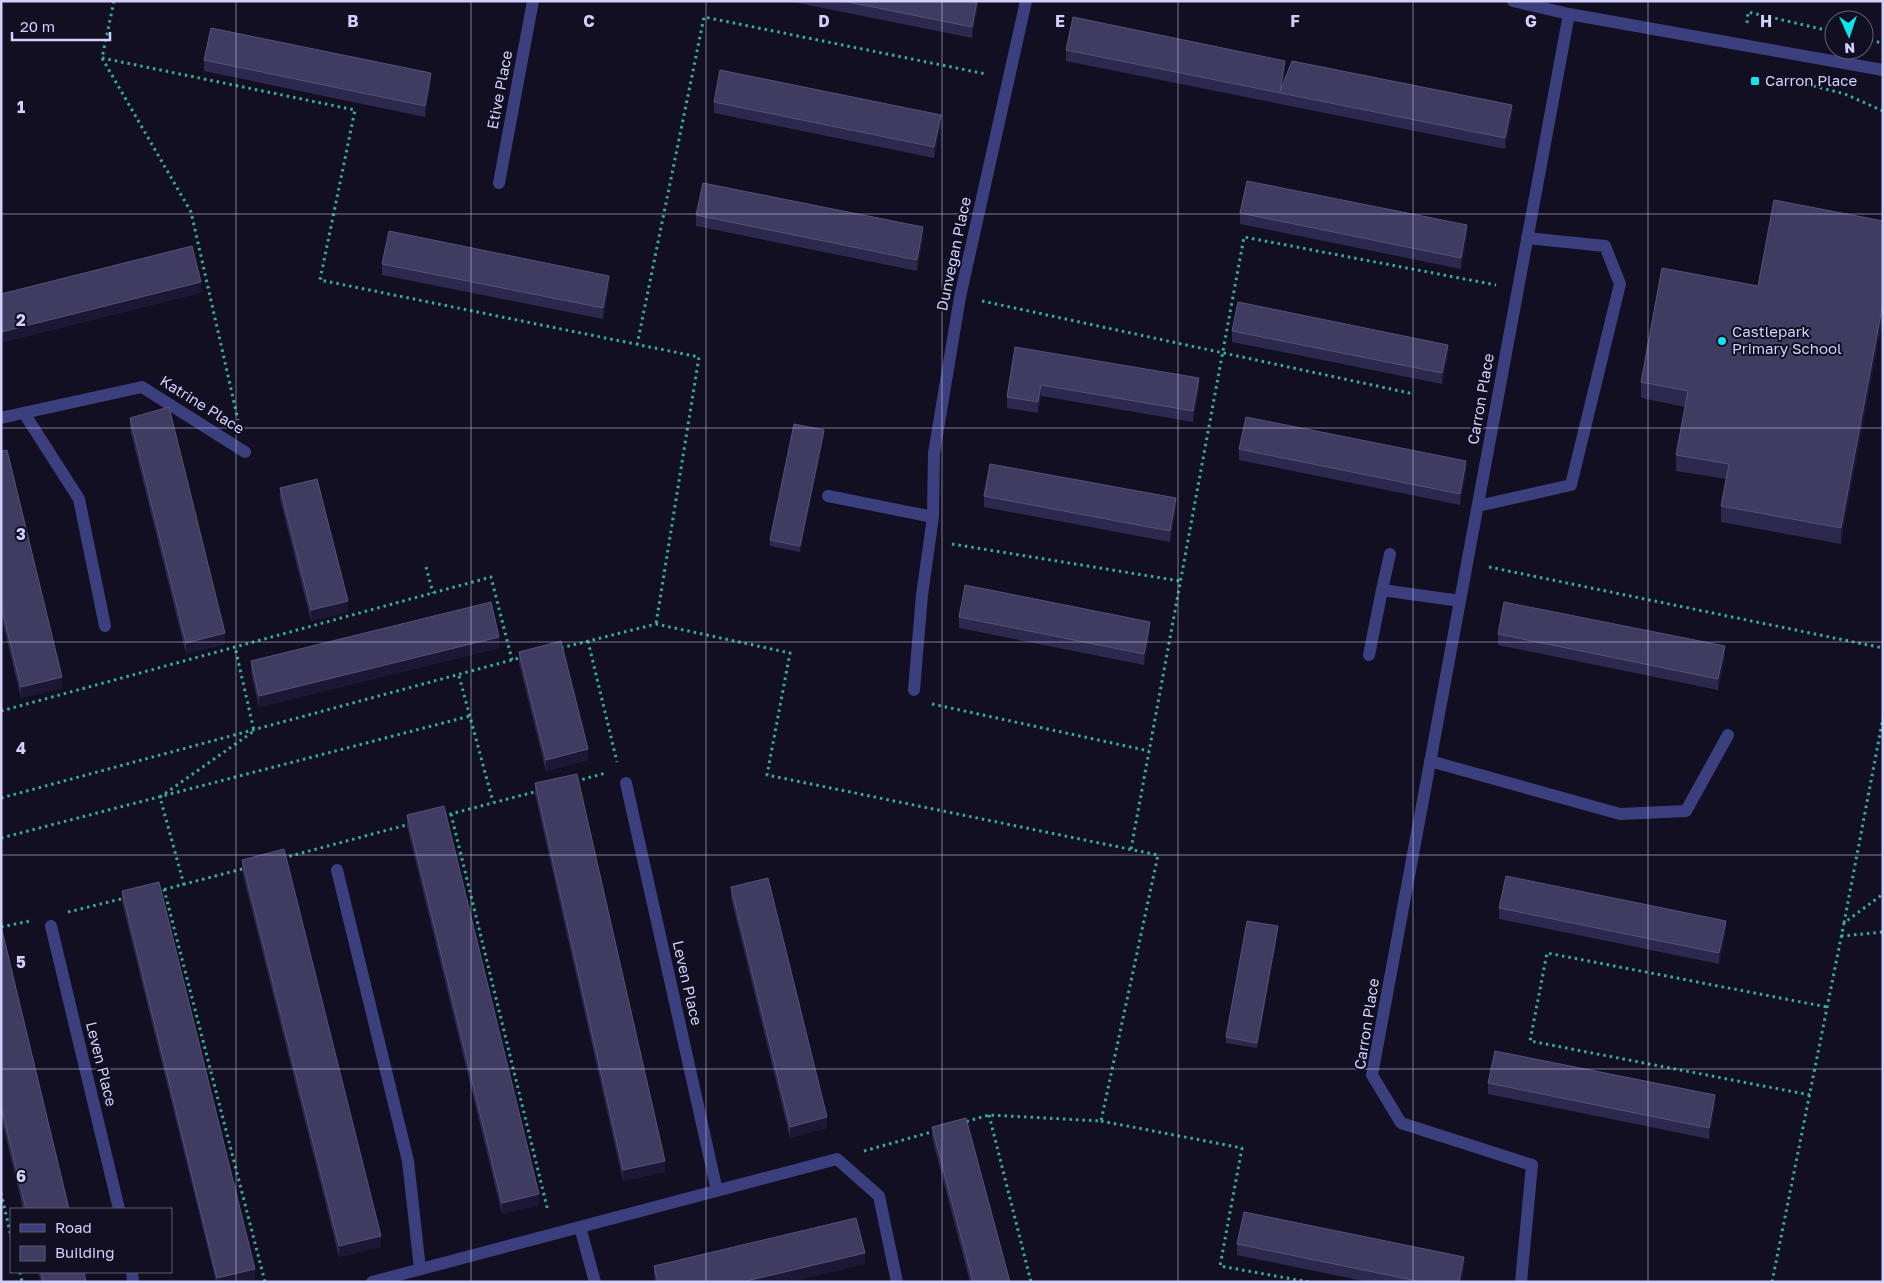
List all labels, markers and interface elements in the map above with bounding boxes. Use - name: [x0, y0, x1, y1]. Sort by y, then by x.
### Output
- scale bar: [12, 10, 110, 42]
- north arrow: [1824, 10, 1874, 60]
- text: B: [347, 11, 359, 31]
- text: C: [583, 11, 595, 31]
- text: D: [818, 11, 830, 31]
- text: E: [1055, 11, 1065, 31]
- text: F: [1290, 11, 1300, 31]
- text: G: [1525, 11, 1537, 31]
- text: H: [1760, 11, 1772, 31]
- text: 20 m: [20, 17, 55, 35]
- text: N: [1844, 40, 1855, 57]
- street label: Etive Place: [483, 49, 516, 131]
- place label: Carron Place: [1765, 71, 1857, 89]
- marker: Carron Place: [1749, 75, 1761, 87]
- text: 1: [17, 97, 25, 117]
- street label: Dunvegan Place: [932, 195, 974, 312]
- text: 2: [16, 310, 26, 330]
- place label: Castlepark Primary School: [1732, 322, 1842, 357]
- marker: Castlepark Primary School: [1716, 335, 1728, 347]
- street label: Carron Place: [1463, 352, 1497, 446]
- street label: Katrine Place: [157, 371, 248, 437]
- text: 3: [16, 524, 26, 544]
- text: 4: [16, 738, 26, 758]
- street label: Leven Place: [669, 939, 707, 1027]
- text: 5: [16, 952, 26, 972]
- street label: Carron Place: [1350, 977, 1382, 1071]
- street label: Leven Place: [83, 1020, 121, 1108]
- text: 6: [16, 1166, 26, 1186]
- legend: [10, 1208, 172, 1273]
- text: Road: [55, 1218, 92, 1236]
- text: Building: [55, 1243, 115, 1261]

